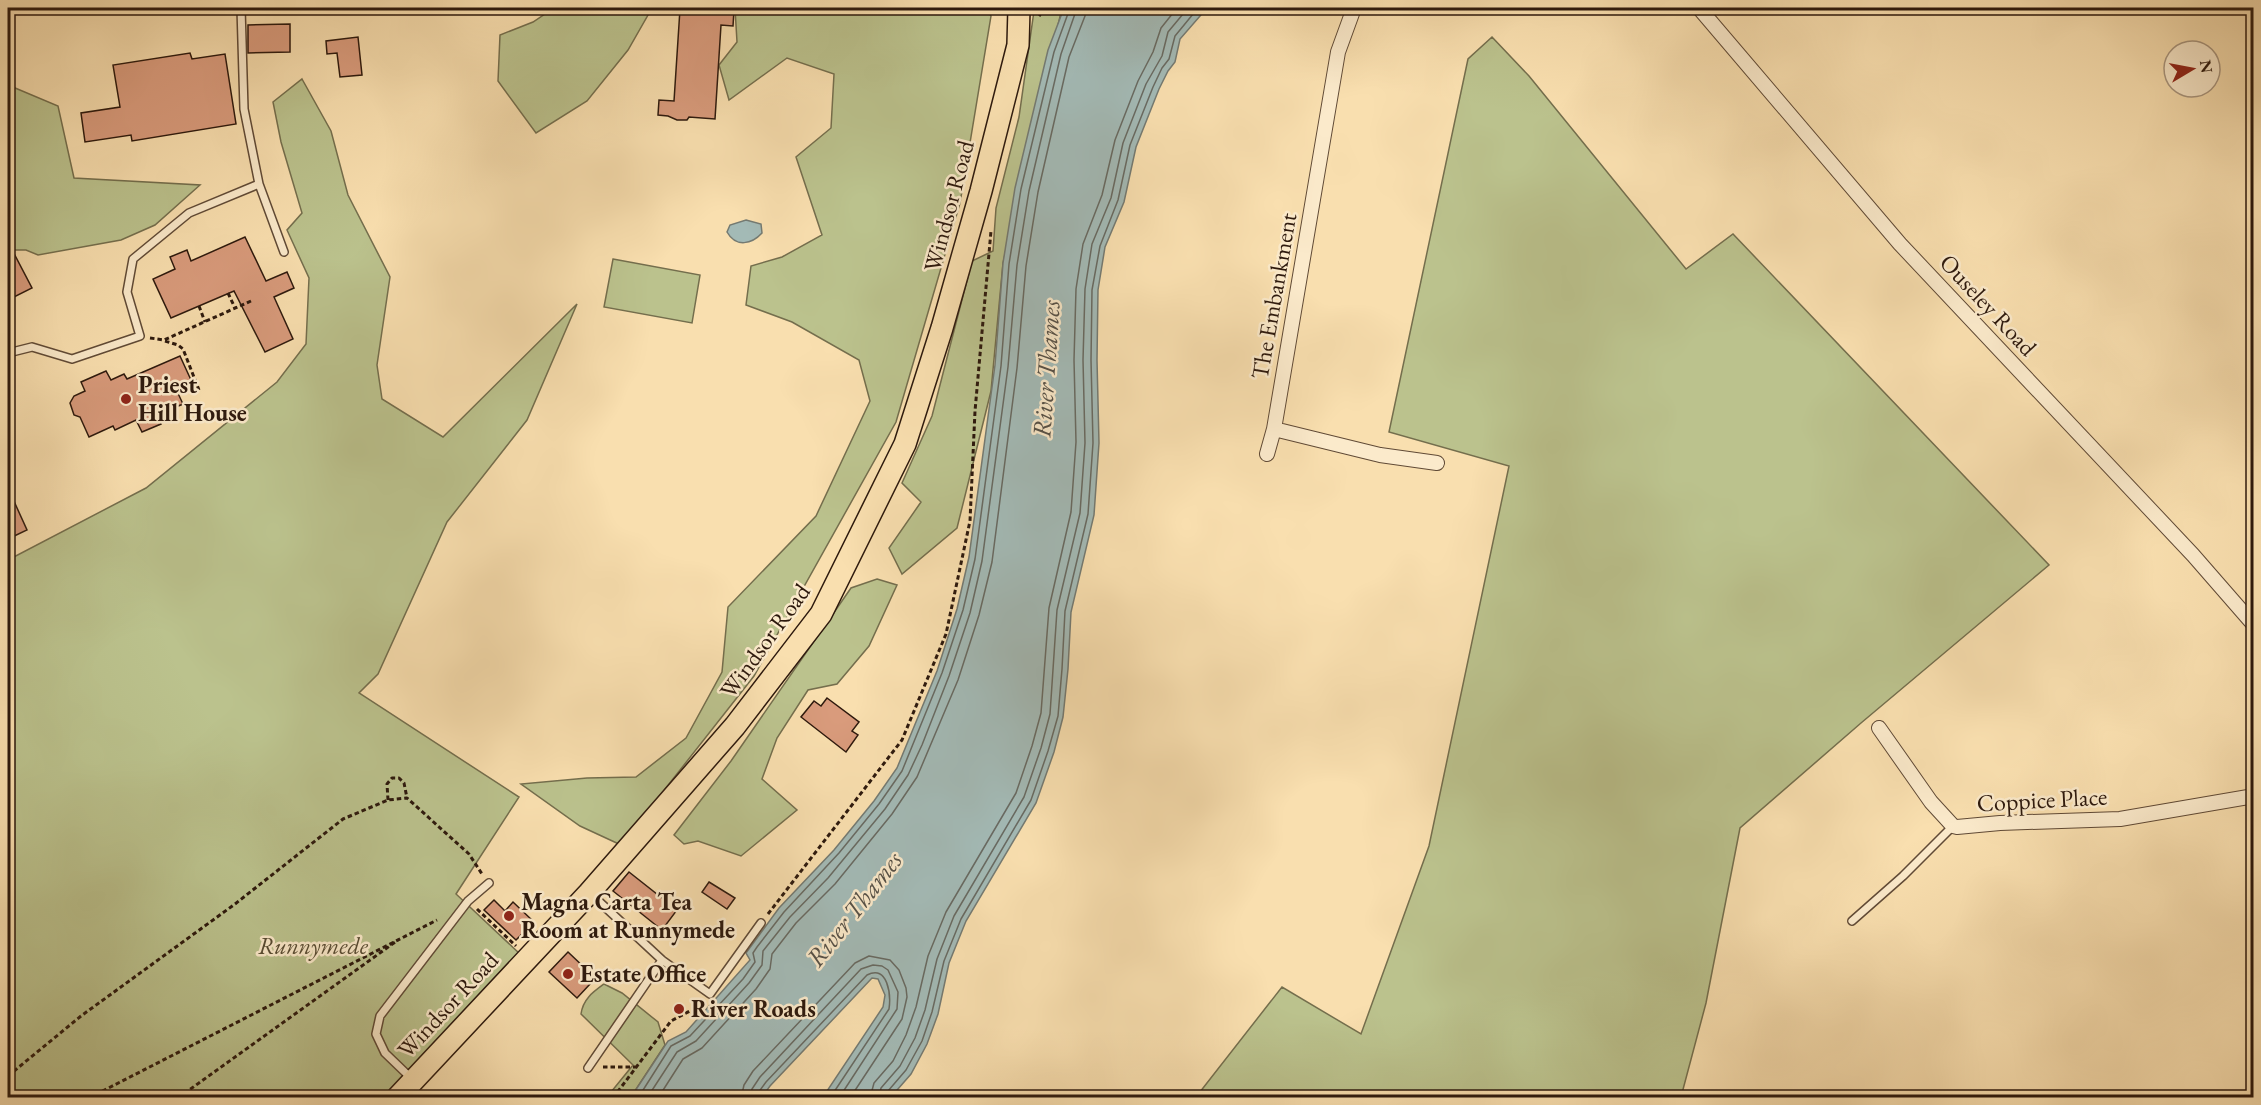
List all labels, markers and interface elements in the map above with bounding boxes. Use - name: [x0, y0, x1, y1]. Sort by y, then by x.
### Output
- north arrow: [2162, 39, 2222, 99]
- text: N: [2195, 58, 2218, 75]
- street label: Windsor Road: [916, 136, 981, 275]
- street label: The Embankment: [1244, 210, 1303, 382]
- street label: Ouseley Road: [1933, 247, 2044, 363]
- water label: River Thames: [1024, 298, 1068, 439]
- place label: Priest Hill House: [138, 369, 247, 428]
- marker: Priest Hill House: [119, 392, 133, 406]
- street label: Windsor Road: [712, 576, 817, 704]
- street label: Coppice Place: [1976, 781, 2108, 818]
- water label: River Thames: [798, 844, 910, 974]
- place label: Magna Carta Tea Room at Runnymede: [521, 886, 735, 946]
- marker: Magna Carta Tea Room at Runnymede: [502, 909, 516, 923]
- park label: Runnymede: [258, 930, 369, 961]
- street label: Windsor Road: [390, 944, 506, 1065]
- place label: Estate Office: [580, 958, 706, 989]
- marker: Estate Office: [561, 967, 575, 981]
- place label: River Roads: [691, 993, 816, 1024]
- marker: River Roads: [672, 1002, 686, 1016]

